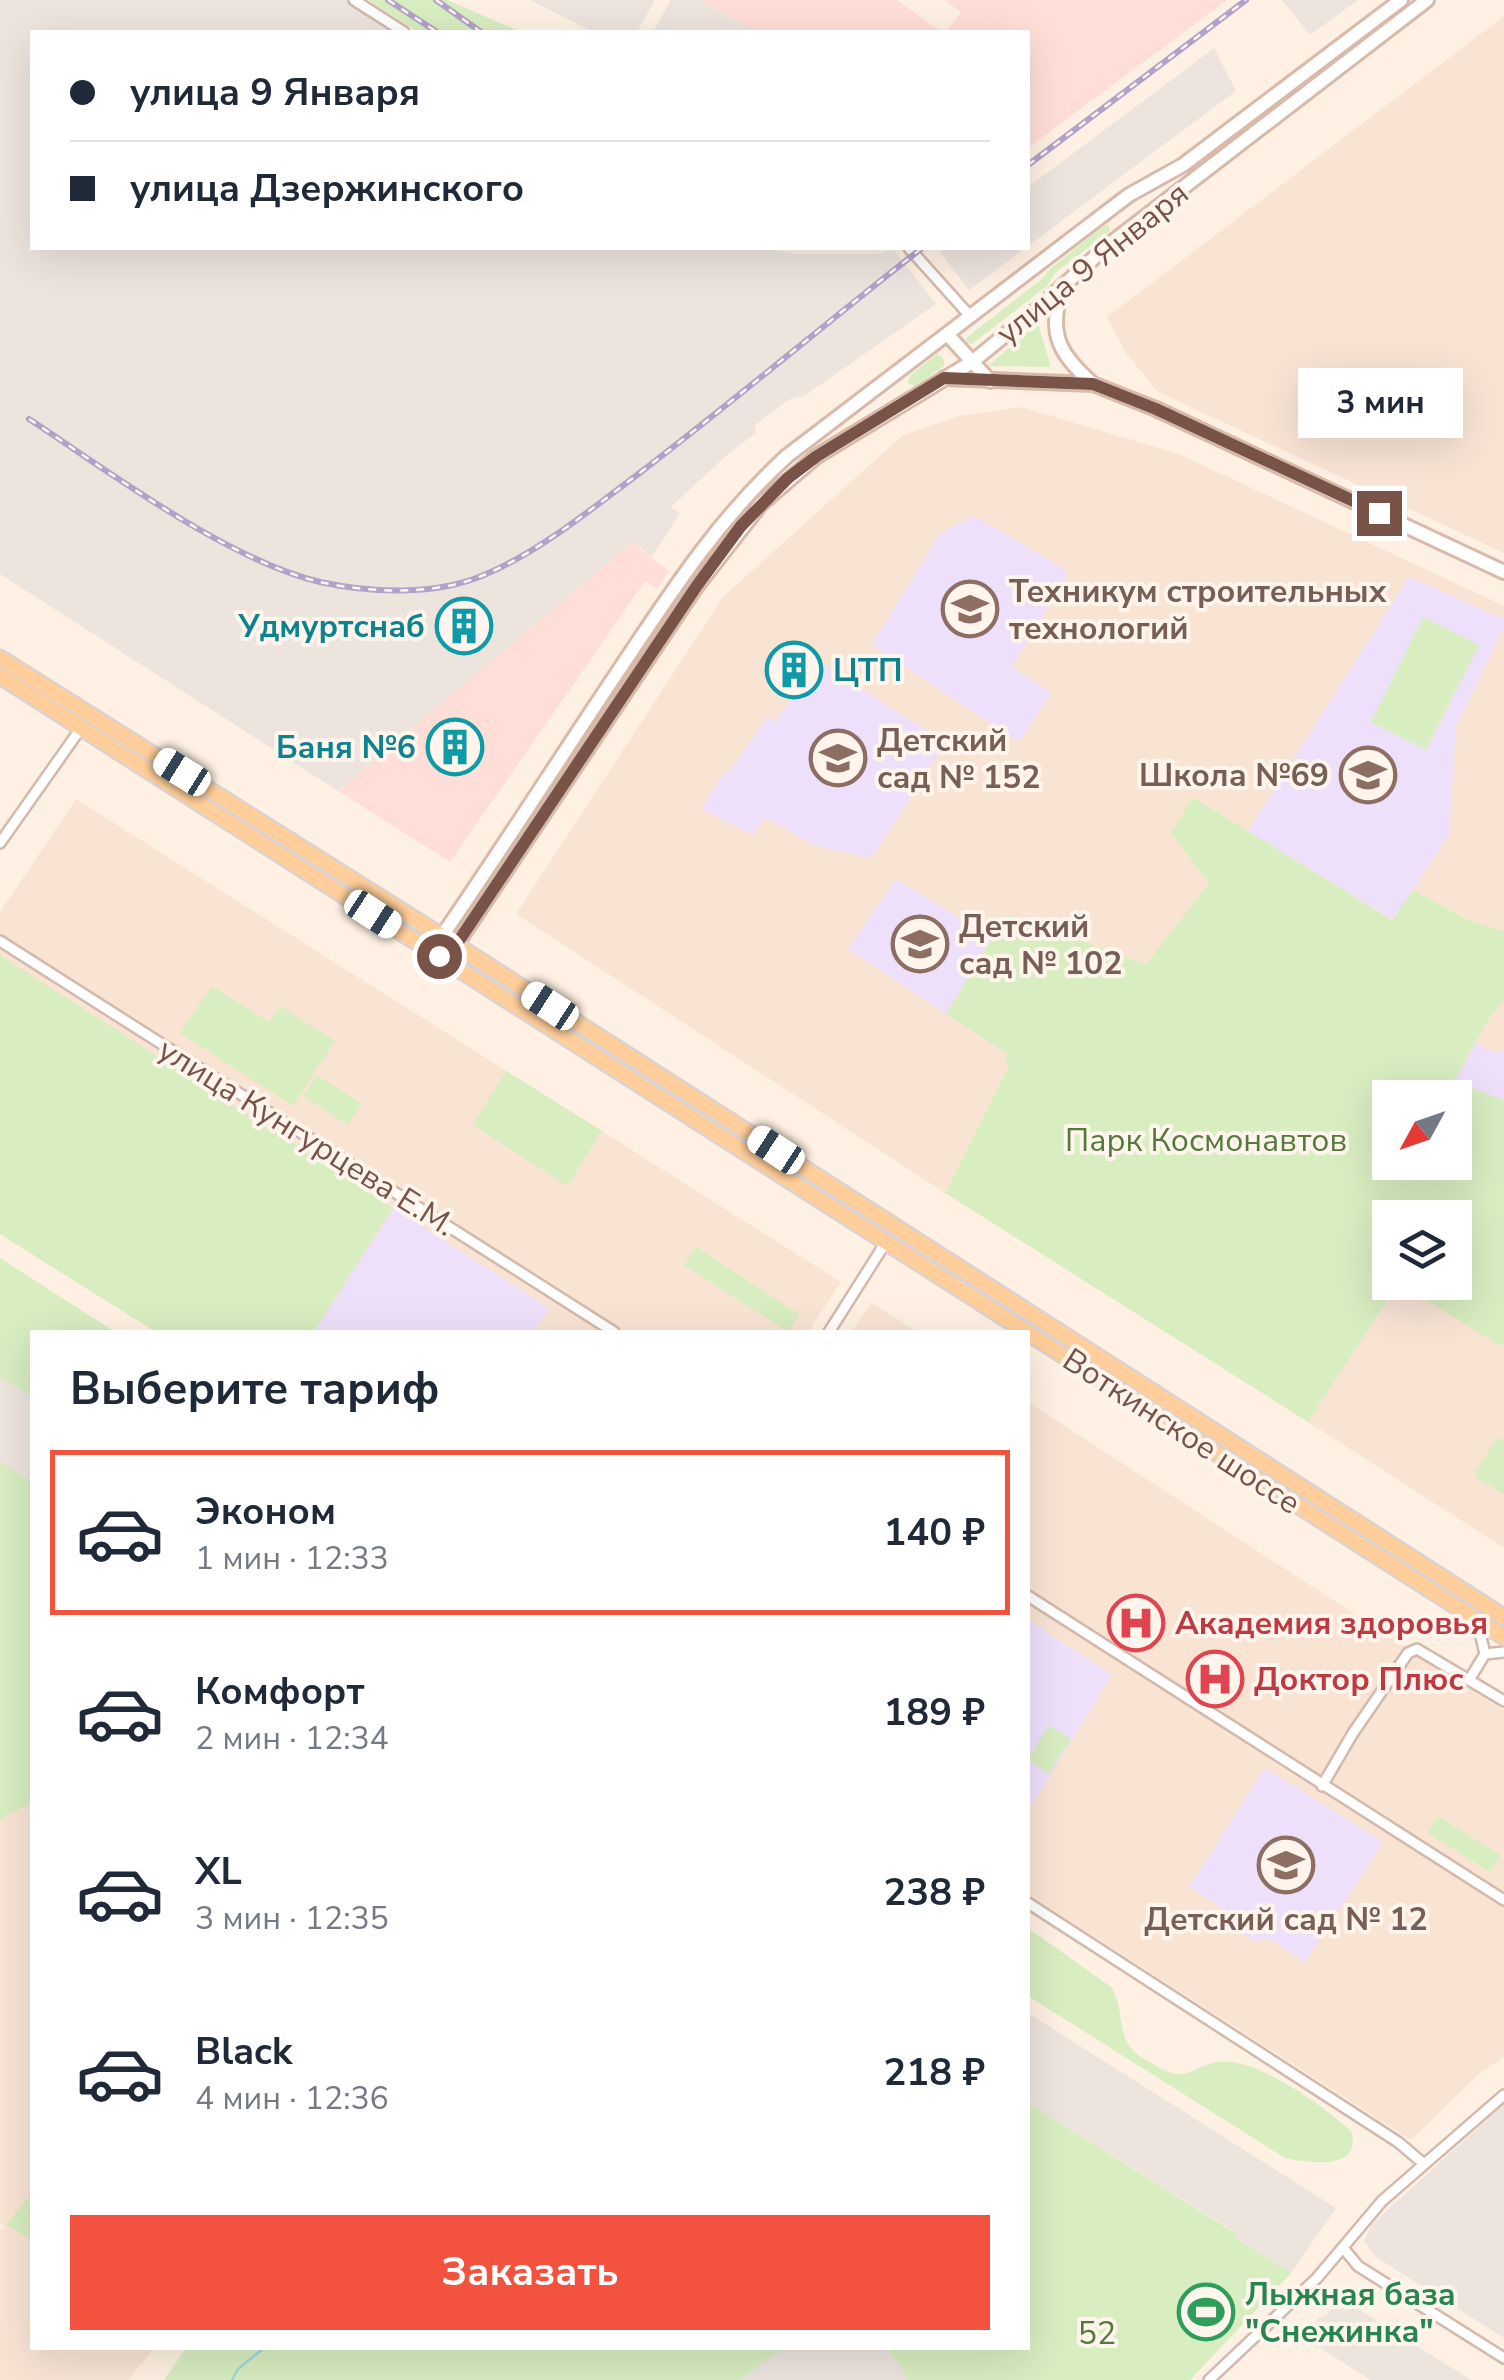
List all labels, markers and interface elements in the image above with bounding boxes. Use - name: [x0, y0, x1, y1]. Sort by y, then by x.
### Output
- text: улица 9 Января: [130, 67, 420, 118]
- text: улица Дзержинского: [130, 163, 524, 214]
- street label: улица 9 Января: [987, 172, 1198, 354]
- callout: 3 мин: [1296, 368, 1462, 438]
- text: 3 мин: [1336, 381, 1425, 424]
- route end: [1357, 491, 1402, 536]
- place label: Техникум строительных технологий: [1009, 570, 1387, 650]
- school or university icon: Техникум строительных технологий: [940, 579, 1000, 639]
- building icon: Удмуртснаб: [434, 596, 494, 656]
- place label: Удмуртснаб: [237, 605, 425, 648]
- building icon: ЦТП: [764, 640, 824, 700]
- place label: ЦТП: [833, 649, 902, 692]
- building icon: Баня №6: [425, 717, 485, 777]
- place label: Детский сад № 152: [877, 719, 1040, 799]
- place label: Баня №6: [276, 726, 416, 769]
- school or university icon: Детский сад № 152: [808, 728, 868, 788]
- car: [149, 743, 215, 801]
- school or university icon: Школа №69: [1338, 745, 1398, 805]
- place label: Школа №69: [1139, 754, 1329, 797]
- car: [340, 885, 406, 943]
- place label: Детский сад № 102: [959, 905, 1122, 985]
- school or university icon: Детский сад № 102: [890, 914, 950, 974]
- route start: [417, 934, 462, 979]
- car: [517, 977, 583, 1035]
- street label: улица Кунгурцева Е.М.: [150, 1028, 463, 1246]
- north arrow: [1372, 1080, 1472, 1180]
- map controls: [1372, 1080, 1472, 1300]
- park label: Парк Космонавтов: [1065, 1119, 1347, 1162]
- car: [743, 1121, 809, 1179]
- button: layers: [1372, 1200, 1472, 1300]
- street label: Воткинское шоссе: [1055, 1338, 1309, 1524]
- text: Выберите тариф: [70, 1359, 440, 1420]
- text: Эконом: [195, 1486, 336, 1537]
- icon: car: [75, 1488, 165, 1578]
- text: 140 ₽: [884, 1507, 985, 1558]
- text: 1 мин · 12:33: [195, 1537, 389, 1580]
- hospital icon: Академия здоровья: [1106, 1593, 1166, 1653]
- place label: Академия здоровья: [1175, 1602, 1488, 1645]
- hospital icon: Доктор Плюс: [1185, 1649, 1245, 1709]
- place label: Доктор Плюс: [1254, 1658, 1464, 1701]
- text: Комфорт: [195, 1666, 364, 1717]
- icon: car: [75, 1668, 165, 1758]
- text: 189 ₽: [884, 1687, 985, 1738]
- text: 2 мин · 12:34: [195, 1717, 389, 1760]
- school or university icon: Детский сад № 12: [1256, 1835, 1316, 1895]
- text: XL: [195, 1846, 242, 1897]
- icon: car: [75, 1848, 165, 1938]
- text: 238 ₽: [884, 1867, 985, 1918]
- text: 3 мин · 12:35: [195, 1897, 389, 1940]
- place label: Детский сад № 12: [1144, 1898, 1428, 1941]
- text: Black: [195, 2026, 292, 2077]
- icon: car: [75, 2028, 165, 2118]
- text: 218 ₽: [884, 2047, 985, 2098]
- text: 4 мин · 12:36: [195, 2077, 389, 2120]
- button: Заказать: [70, 2215, 990, 2330]
- place label: Лыжная база "Снежинка": [1245, 2273, 1456, 2353]
- sports icon: Лыжная база "Снежинка": [1176, 2282, 1236, 2342]
- park label: 52: [1078, 2312, 1116, 2355]

